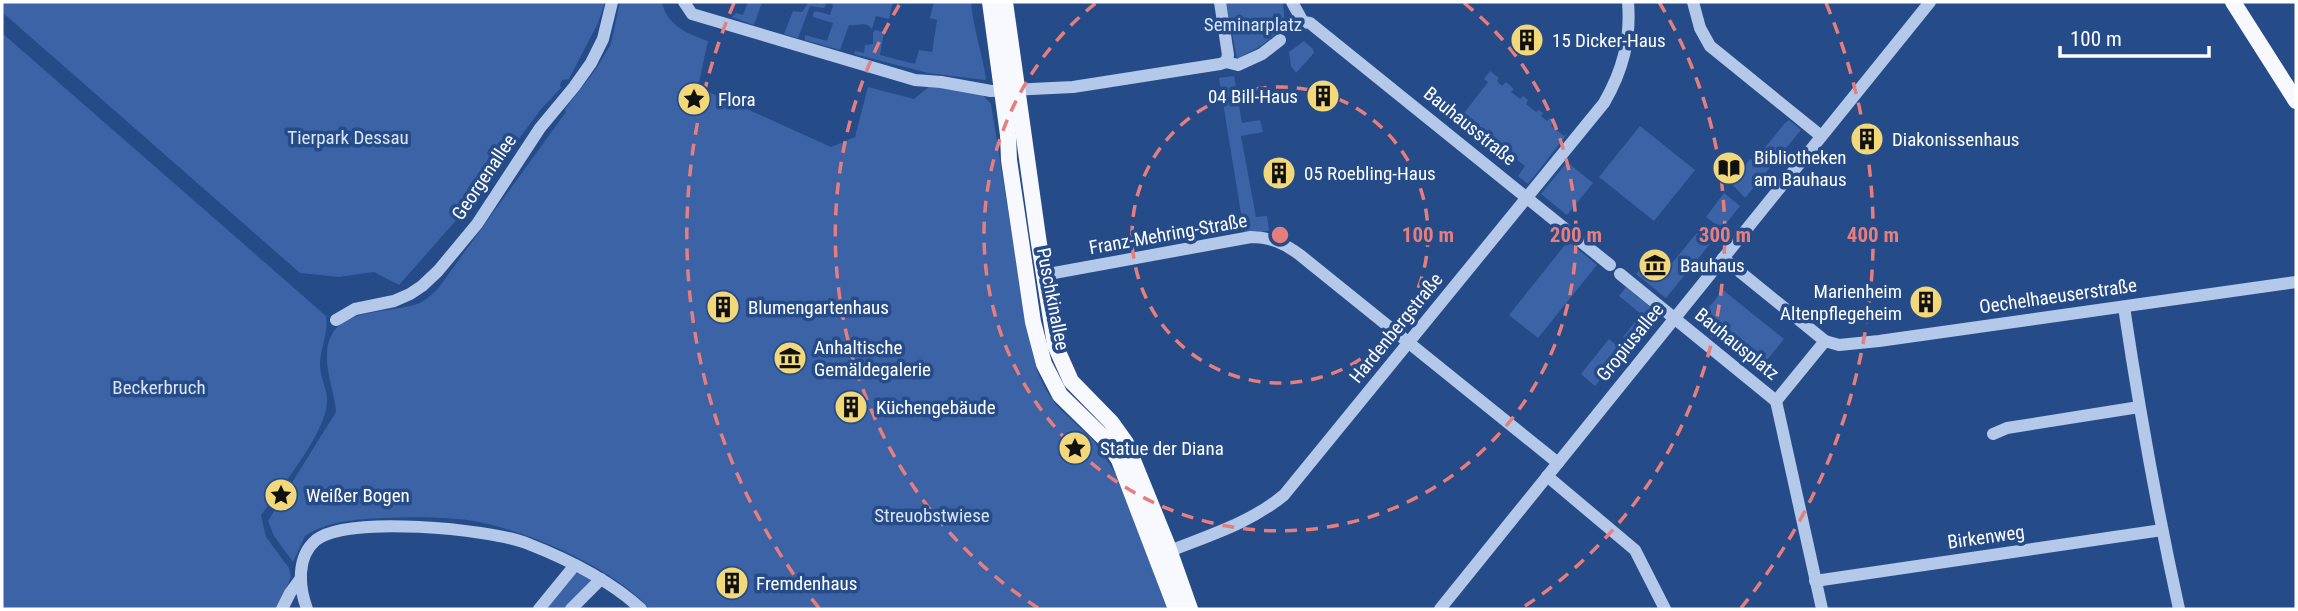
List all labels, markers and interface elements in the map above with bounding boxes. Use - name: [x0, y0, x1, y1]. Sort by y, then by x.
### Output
- park label: Seminarplatz: [1204, 13, 1302, 36]
- scale bar: [2060, 14, 2209, 58]
- building icon: 15 Dicker-Haus: [1508, 21, 1546, 59]
- text: 100 m: [2070, 27, 2122, 51]
- place label: 15 Dicker-Haus: [1552, 29, 1666, 52]
- building icon: 04 Bill-Haus: [1304, 77, 1342, 115]
- place icon: Flora: [675, 80, 713, 118]
- street label: Bauhausstraße: [1419, 82, 1521, 170]
- place label: 04 Bill-Haus: [1208, 85, 1298, 108]
- place label: Flora: [718, 88, 756, 111]
- building icon: Diakonissenhaus: [1848, 120, 1886, 158]
- park label: Tierpark Dessau: [287, 126, 409, 149]
- place label: Diakonissenhaus: [1892, 128, 2020, 151]
- street label: Georgenallee: [447, 130, 521, 224]
- place label: Bibliotheken am Bauhaus: [1754, 146, 1847, 191]
- library icon: Bibliotheken am Bauhaus: [1710, 149, 1748, 187]
- building icon: 05 Roebling-Haus: [1260, 154, 1298, 192]
- place label: 05 Roebling-Haus: [1304, 162, 1436, 185]
- street label: Franz-Mehring-Straße: [1087, 209, 1249, 259]
- centre of rings: [1268, 223, 1292, 247]
- text: 100 m: [1402, 223, 1454, 247]
- text: 200 m: [1550, 223, 1602, 247]
- text: 300 m: [1699, 223, 1751, 247]
- text: 400 m: [1847, 223, 1899, 247]
- street label: Puschkinallee: [1032, 246, 1074, 352]
- museum icon: Bauhaus: [1636, 246, 1674, 284]
- place label: Bauhaus: [1680, 254, 1745, 277]
- street label: Hardenbergstraße: [1345, 268, 1447, 388]
- street label: Oechelhaeuserstraße: [1978, 274, 2138, 318]
- place label: Marienheim Altenpflegeheim: [1780, 280, 1902, 325]
- building icon: Marienheim Altenpflegeheim: [1907, 283, 1945, 321]
- building icon: Blumengartenhaus: [704, 288, 742, 326]
- place label: Blumengartenhaus: [748, 296, 889, 319]
- street label: Gropiusallee: [1592, 298, 1668, 386]
- street label: Bauhausplatz: [1690, 303, 1784, 385]
- place label: Anhaltische Gemäldegalerie: [814, 336, 931, 381]
- museum icon: Anhaltische Gemäldegalerie: [771, 339, 809, 377]
- park label: Beckerbruch: [112, 376, 206, 399]
- building icon: Küchengebäude: [832, 388, 870, 426]
- place label: Küchengebäude: [876, 396, 996, 419]
- place icon: Statue der Diana: [1056, 429, 1094, 467]
- place label: Statue der Diana: [1100, 437, 1224, 460]
- place icon: Weißer Bogen: [262, 476, 300, 514]
- place label: Weißer Bogen: [306, 484, 410, 507]
- park label: Streuobstwiese: [874, 504, 990, 527]
- street label: Birkenweg: [1946, 520, 2026, 554]
- building icon: Fremdenhaus: [713, 564, 751, 602]
- place label: Fremdenhaus: [756, 572, 857, 595]

